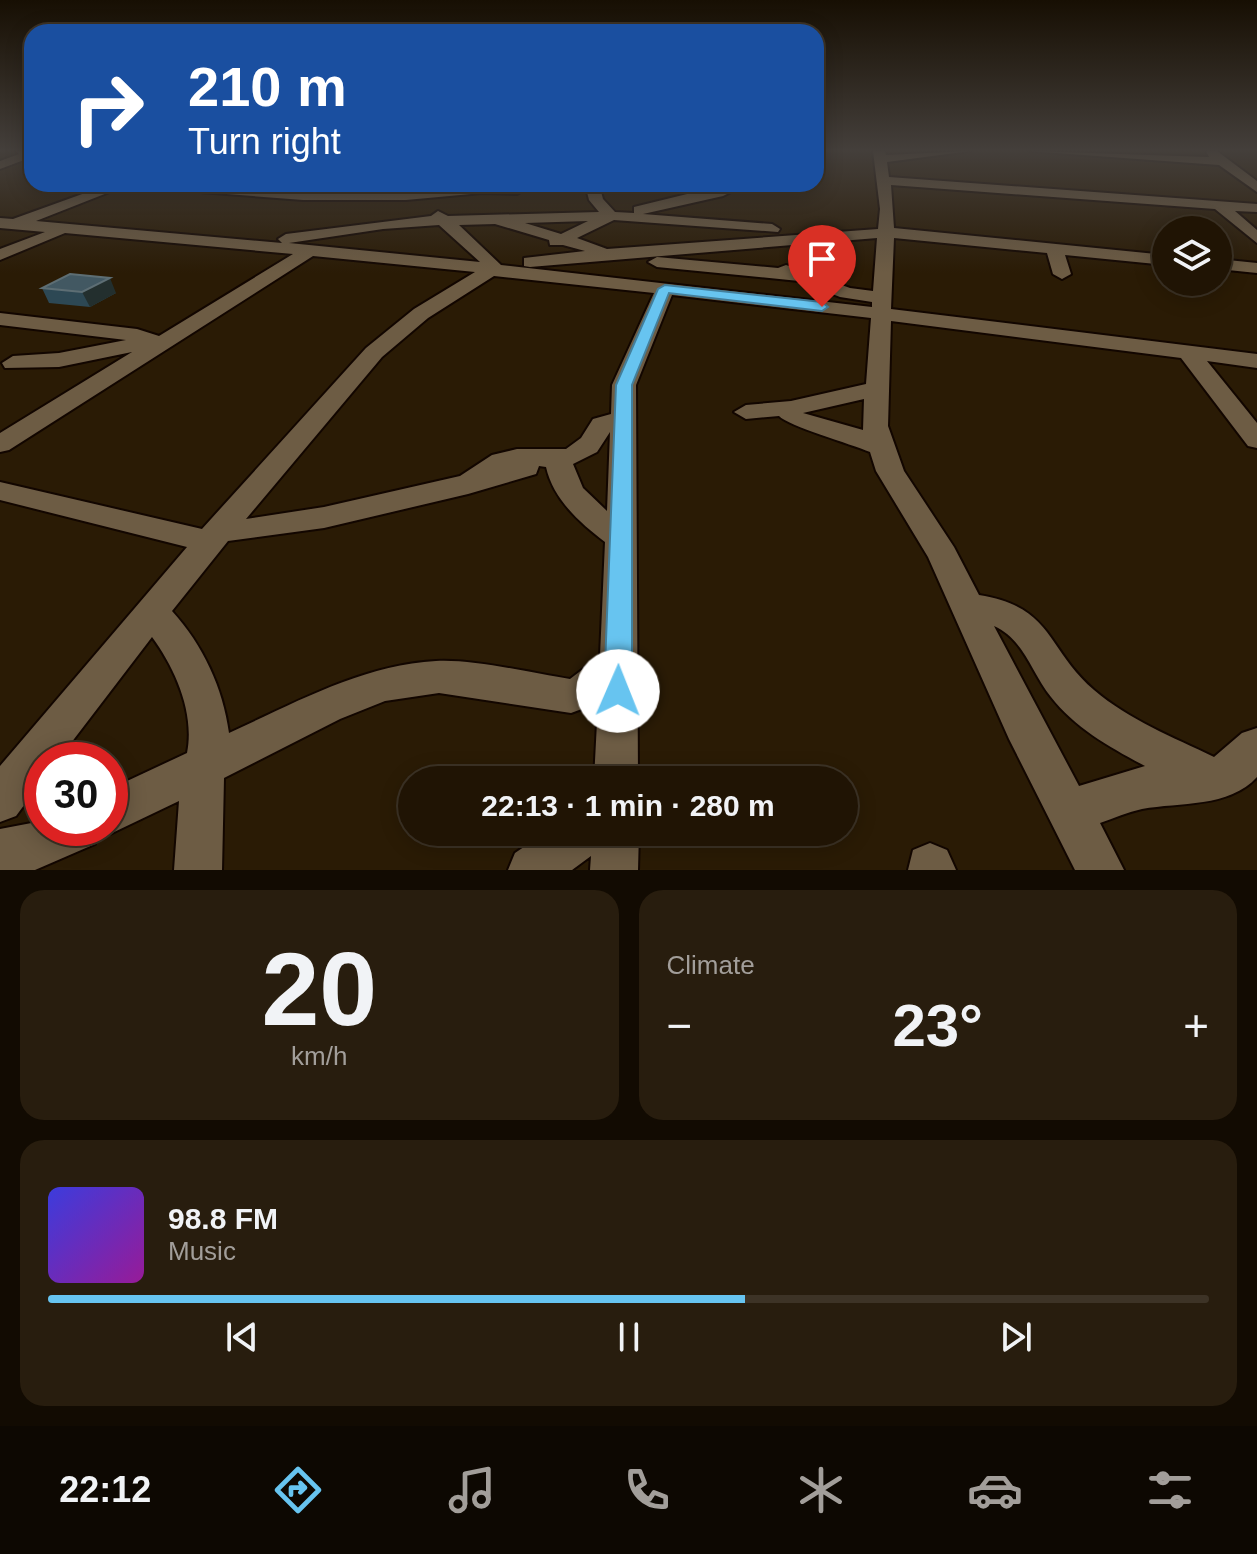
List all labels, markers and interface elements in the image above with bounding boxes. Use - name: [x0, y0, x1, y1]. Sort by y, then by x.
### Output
- text: 210 m: [188, 55, 347, 118]
- icon: right: [56, 56, 160, 160]
- text: Turn right: [188, 121, 341, 162]
- map controls: [1152, 216, 1232, 296]
- button: layers: [1152, 216, 1232, 296]
- pin: [788, 225, 856, 307]
- icon: arrive: [800, 237, 844, 281]
- position arrow: [576, 649, 660, 733]
- speed limit sign: 30: [24, 742, 128, 846]
- text: 22:13 · 1 min · 280 m: [481, 789, 775, 822]
- text: 20: [261, 931, 377, 1047]
- text: Climate: [667, 950, 755, 980]
- text: 23°: [892, 992, 983, 1059]
- text: −: [667, 1001, 692, 1050]
- text: +: [1183, 1001, 1209, 1050]
- text: km/h: [291, 1041, 347, 1071]
- text: 98.8 FM: [168, 1202, 278, 1235]
- text: Music: [168, 1236, 236, 1266]
- icon: previous: [220, 1315, 264, 1359]
- icon: pause: [607, 1315, 651, 1359]
- icon: next: [994, 1315, 1038, 1359]
- icon: directions: [270, 1462, 326, 1518]
- icon: music: [444, 1462, 500, 1518]
- icon: phone: [619, 1462, 675, 1518]
- icon: climate: [793, 1462, 849, 1518]
- icon: car: [967, 1462, 1023, 1518]
- icon: filters: [1142, 1462, 1198, 1518]
- text: 22:12: [59, 1469, 151, 1510]

